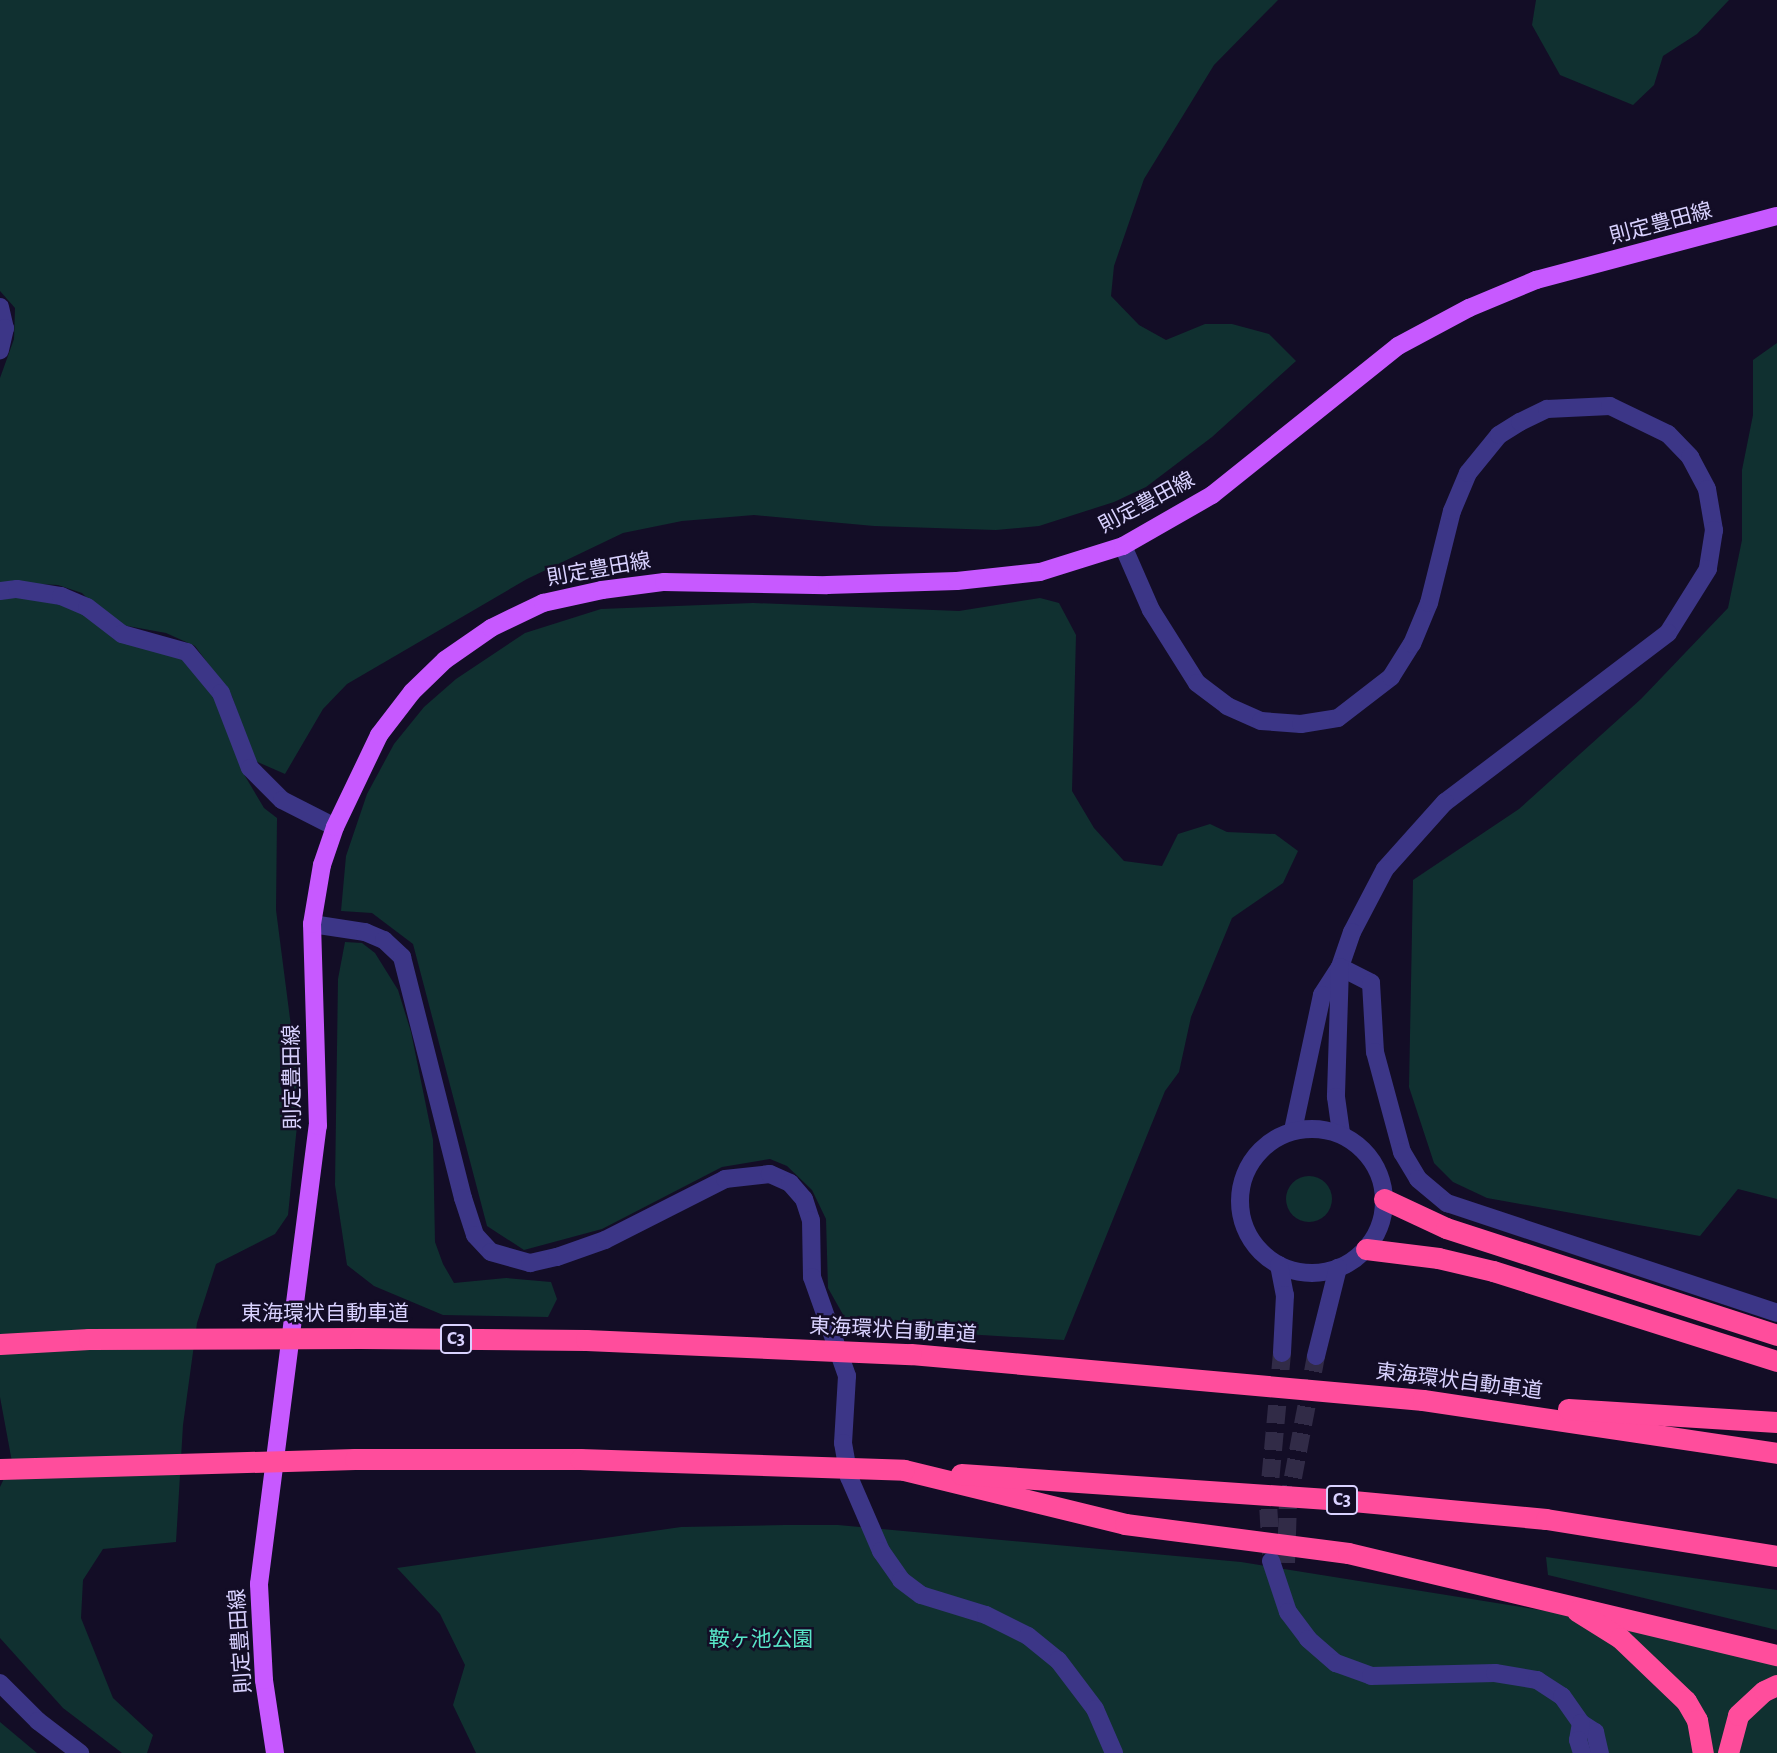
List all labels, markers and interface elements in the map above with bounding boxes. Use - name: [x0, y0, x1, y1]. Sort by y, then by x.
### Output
- street label: 則定豊田線: [1607, 198, 1715, 250]
- street label: 則定豊田線: [1095, 467, 1199, 539]
- street label: 則定豊田線: [545, 548, 653, 592]
- street label: 則定豊田線: [279, 1024, 307, 1130]
- street label: 東海環状自動車道: [241, 1301, 409, 1327]
- street label: 東海環状自動車道: [808, 1314, 978, 1348]
- road number: C3: [438, 1324, 474, 1354]
- street label: 東海環状自動車道: [1374, 1359, 1544, 1405]
- road number: C3: [1324, 1484, 1360, 1516]
- street label: 則定豊田線: [225, 1588, 257, 1694]
- park label: 鞍ヶ池公園: [709, 1627, 813, 1653]

